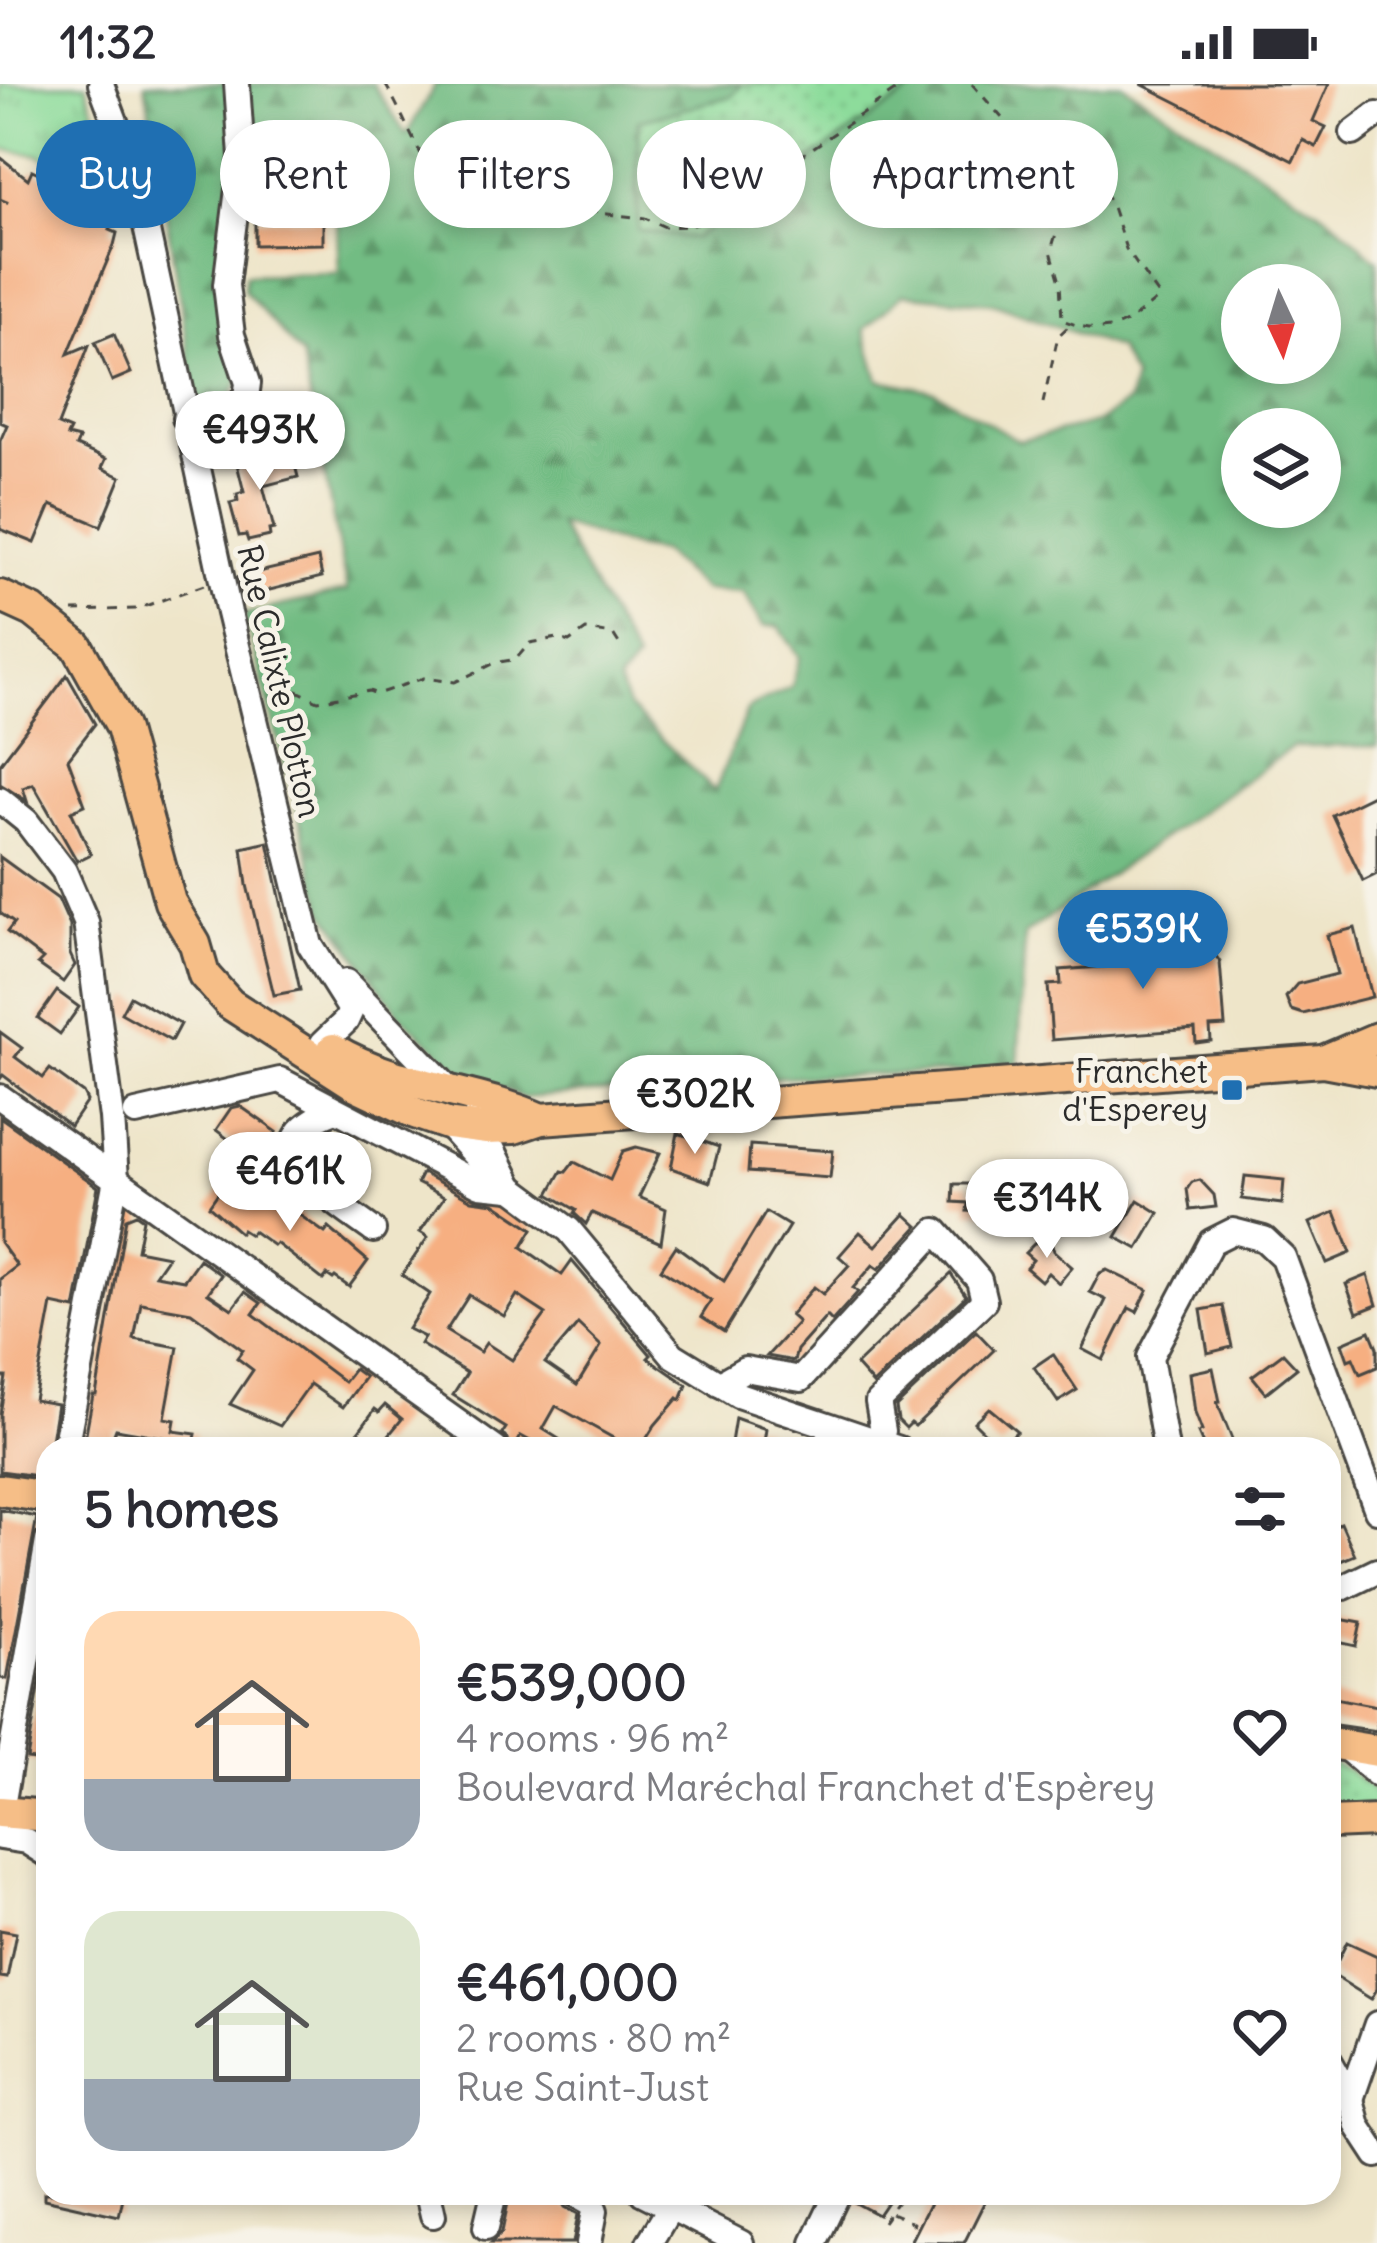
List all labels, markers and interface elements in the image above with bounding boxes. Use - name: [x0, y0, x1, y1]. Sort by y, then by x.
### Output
- text: 11:32: [60, 14, 156, 70]
- chip: Buy: [36, 120, 196, 228]
- chip: Rent: [220, 120, 390, 228]
- chip: Filters: [414, 120, 613, 228]
- chip: New: [637, 120, 806, 228]
- chip: Apartment: [830, 120, 1118, 228]
- north arrow: [1221, 264, 1341, 384]
- map controls: [1221, 264, 1341, 528]
- pin: €493K: [176, 391, 344, 493]
- text: €493K: [202, 405, 318, 454]
- button: layers: [1221, 408, 1341, 528]
- street label: Rue Calixte Plotton: [228, 541, 332, 821]
- pin: €539K: [1059, 890, 1227, 992]
- text: €539K: [1085, 904, 1201, 953]
- place label: Franchet d'Esperey: [1062, 1050, 1208, 1130]
- pin: €302K: [611, 1055, 779, 1157]
- text: €302K: [636, 1069, 754, 1118]
- marker: Franchet d'Esperey: [1219, 1077, 1245, 1103]
- pin: €461K: [206, 1132, 374, 1234]
- text: €461K: [235, 1146, 345, 1195]
- pin: €314K: [963, 1159, 1131, 1261]
- text: €314K: [993, 1173, 1101, 1222]
- icon: filters: [1227, 1476, 1293, 1542]
- text: 5 homes: [84, 1477, 279, 1541]
- text: €539,000: [456, 1650, 687, 1714]
- icon: home: [180, 1659, 324, 1803]
- icon: heart: [1227, 1698, 1293, 1764]
- text: 4 rooms · 96 m²: [456, 1714, 729, 1763]
- text: Boulevard Maréchal Franchet d'Espèrey: [456, 1763, 1155, 1812]
- text: €461,000: [456, 1950, 679, 2014]
- icon: home: [180, 1959, 324, 2103]
- icon: heart: [1227, 1998, 1293, 2064]
- text: 2 rooms · 80 m²: [456, 2014, 731, 2063]
- text: Rue Saint-Just: [456, 2063, 709, 2112]

